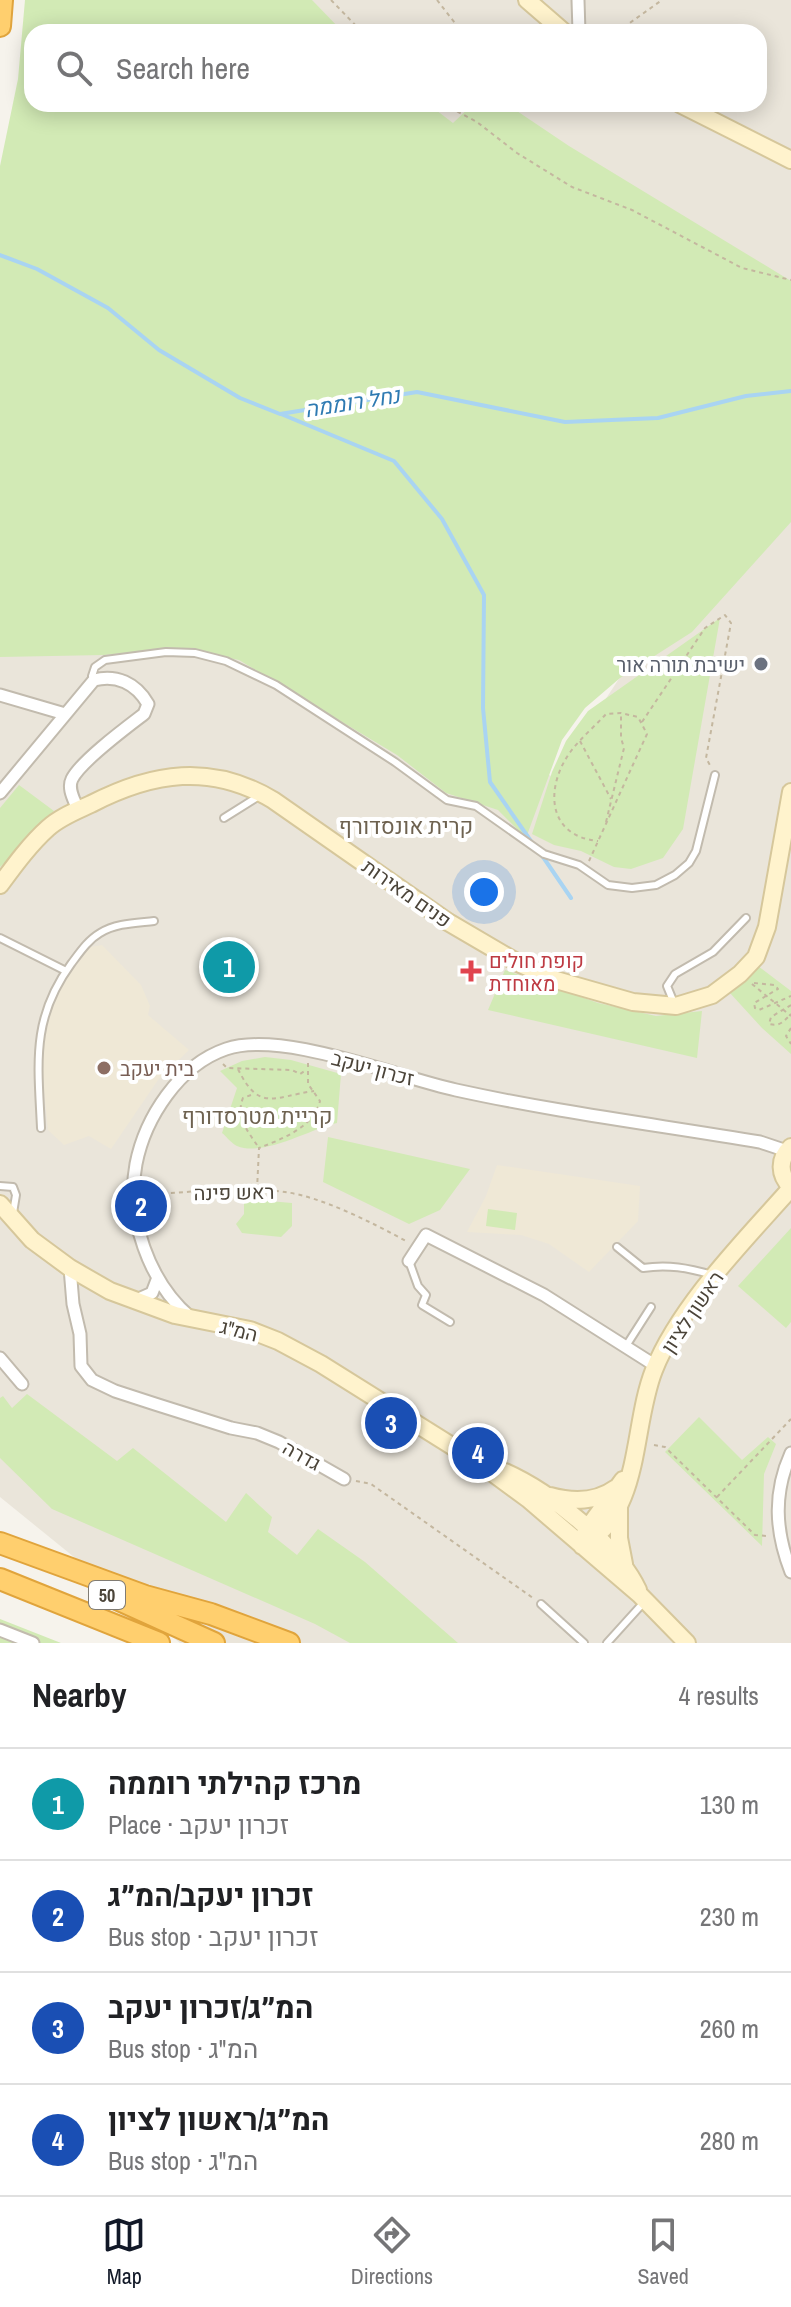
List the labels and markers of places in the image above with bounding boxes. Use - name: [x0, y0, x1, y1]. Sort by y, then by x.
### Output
- place label: ישיבת תורה אור: [616, 651, 745, 678]
- marker: ישיבת תורה אור: [752, 655, 770, 673]
- pin: 1: [203, 937, 255, 997]
- place label: קופת חולים מאוחדת: [489, 947, 584, 997]
- marker: קופת חולים מאוחדת: [460, 960, 482, 982]
- place label: בית יעקב: [120, 1055, 195, 1082]
- marker: בית יעקב: [95, 1059, 113, 1077]
- pin: 2: [115, 1176, 167, 1236]
- pin: 3: [365, 1393, 417, 1453]
- pin: 4: [452, 1423, 504, 1483]

